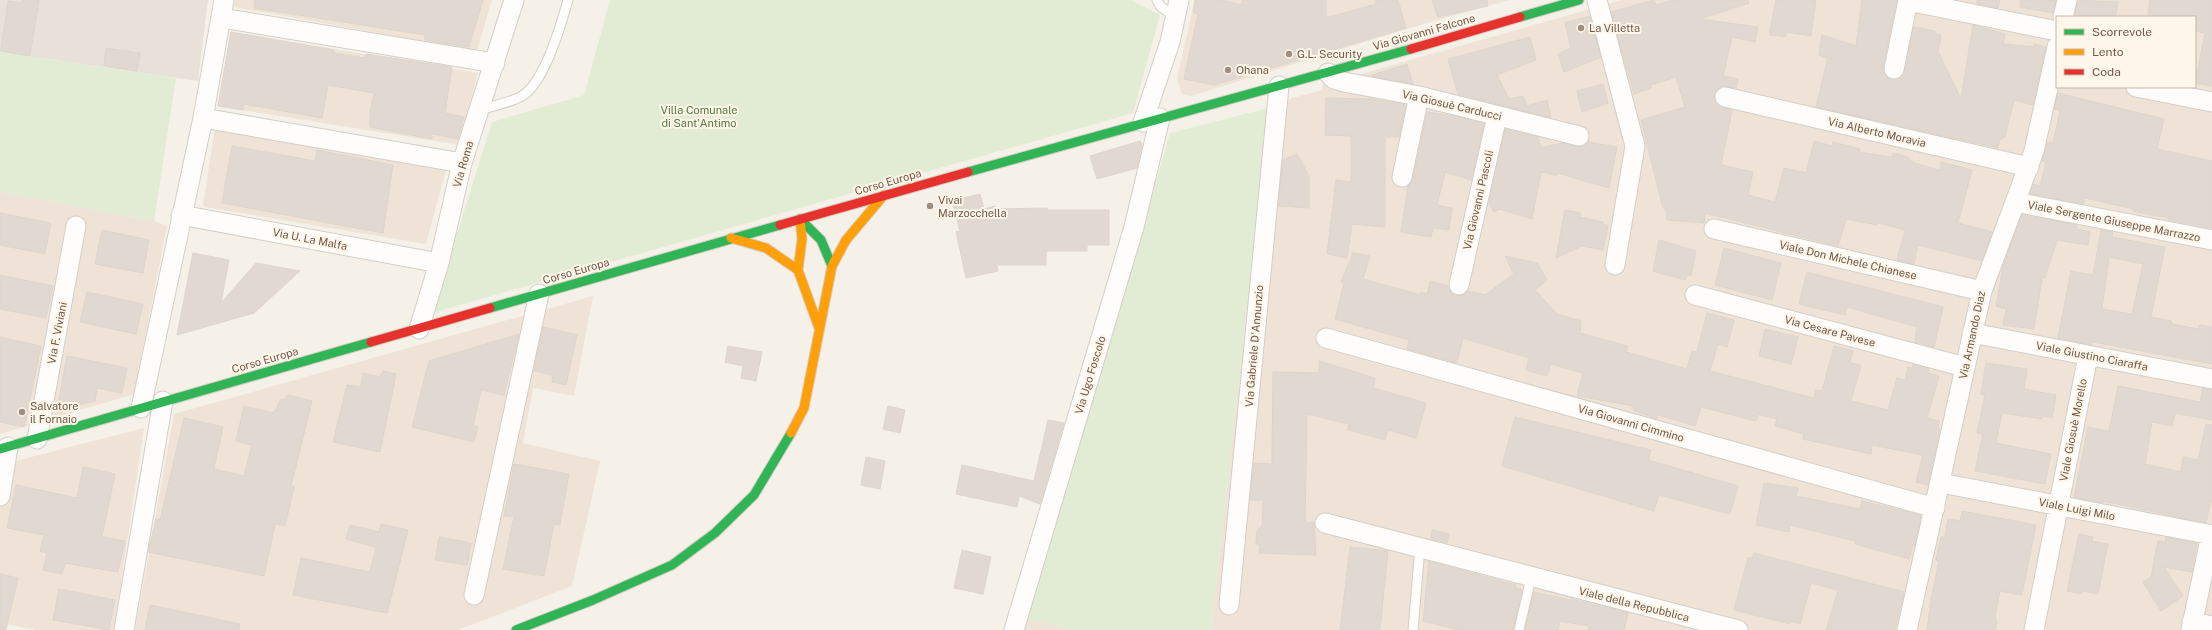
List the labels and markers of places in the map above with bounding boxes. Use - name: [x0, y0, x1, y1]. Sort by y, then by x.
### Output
- place label: La Villetta: [1589, 22, 1640, 34]
- marker: La Villetta: [1576, 23, 1586, 33]
- place label: G.L. Security: [1297, 48, 1362, 60]
- marker: G.L. Security: [1284, 49, 1294, 59]
- place label: Ohana: [1236, 64, 1269, 76]
- marker: Ohana: [1223, 65, 1233, 75]
- place label: Vivai Marzocchella: [938, 194, 1007, 219]
- marker: Vivai Marzocchella: [925, 201, 935, 211]
- place label: Salvatore il Fornaio: [30, 400, 79, 425]
- marker: Salvatore il Fornaio: [17, 407, 27, 417]

